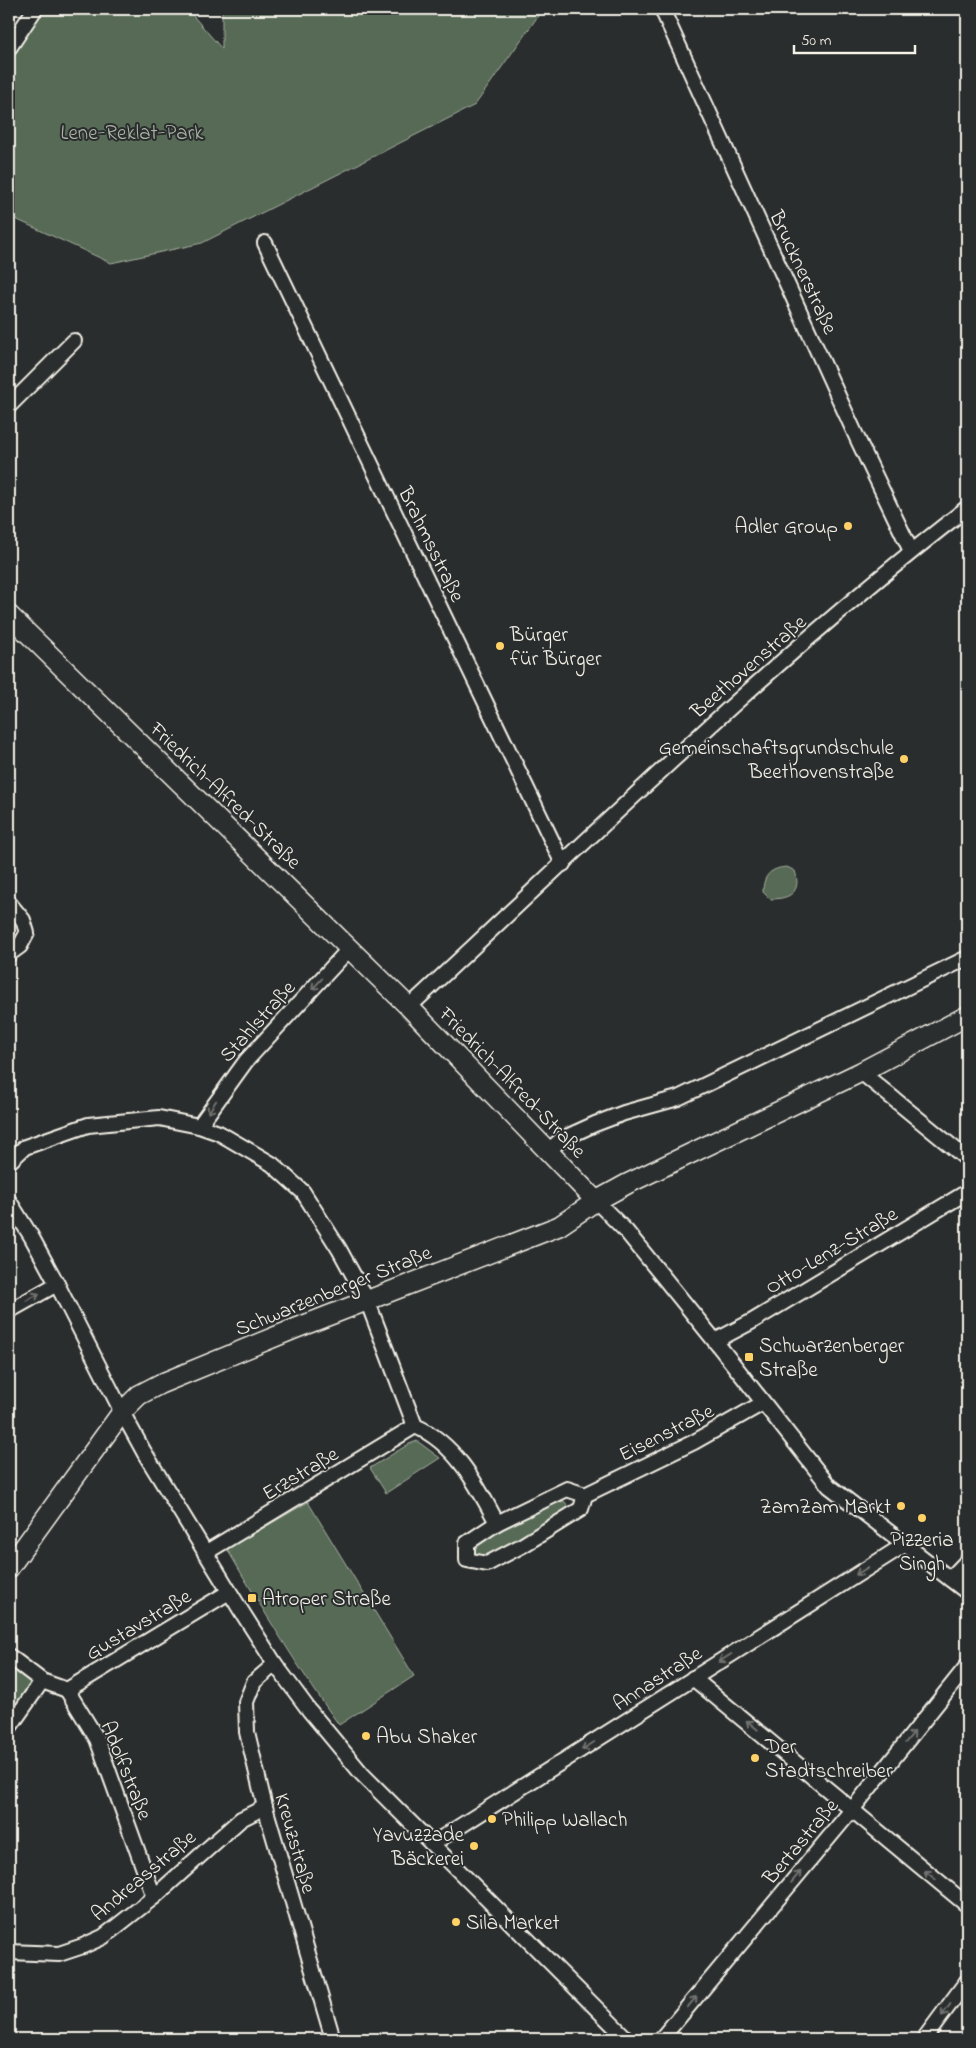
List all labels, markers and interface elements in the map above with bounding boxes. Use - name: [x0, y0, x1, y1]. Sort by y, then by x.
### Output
- scale bar: [794, 22, 915, 54]
- text: 50 m: [801, 30, 832, 52]
- park label: Lene-Reklat-Park: [61, 119, 204, 149]
- street label: Brucknerstraße: [760, 205, 844, 340]
- street label: Brahmsstraße: [389, 481, 471, 608]
- place label: Adler Group: [735, 513, 838, 543]
- marker: Adler Group: [842, 520, 854, 532]
- street label: Beethovenstraße: [684, 608, 814, 727]
- place label: Bürger für Bürger: [509, 621, 602, 677]
- marker: Bürger für Bürger: [494, 640, 506, 652]
- street label: Friedrich-Alfred-Straße: [141, 715, 308, 877]
- place label: Gemeinschaftsgrundschule Beethovenstraße: [659, 734, 895, 788]
- marker: Gemeinschaftsgrundschule Beethovenstraße: [898, 753, 910, 765]
- street label: Stahlstraße: [213, 974, 304, 1070]
- one-way arrow: [311, 977, 323, 990]
- street label: Friedrich-Alfred-Straße: [430, 1000, 593, 1166]
- one-way arrow: [206, 1100, 217, 1114]
- street label: Otto-Lenz-Straße: [760, 1200, 904, 1303]
- street label: Schwarzenberger Straße: [231, 1239, 438, 1347]
- one-way arrow: [25, 1292, 40, 1301]
- place label: Schwarzenberger Straße: [759, 1332, 905, 1386]
- marker: Schwarzenberger Straße: [743, 1351, 755, 1363]
- street label: Eisenstraße: [614, 1397, 720, 1471]
- street label: Erzstraße: [257, 1440, 345, 1509]
- place label: ZamZam Markt: [760, 1493, 891, 1523]
- marker: ZamZam Markt: [895, 1500, 907, 1512]
- marker: Pizzeria Singh: [916, 1512, 928, 1524]
- place label: Pizzeria Singh: [890, 1526, 954, 1582]
- one-way arrow: [856, 1567, 870, 1577]
- street label: Gustavstraße: [81, 1582, 198, 1669]
- place label: Atroper Straße: [262, 1585, 391, 1615]
- marker: Atroper Straße: [246, 1592, 258, 1604]
- street label: Annastraße: [608, 1639, 709, 1720]
- one-way arrow: [718, 1653, 732, 1663]
- street label: Adolfstraße: [92, 1717, 159, 1825]
- one-way arrow: [745, 1719, 758, 1730]
- place label: Abu Shaker: [376, 1723, 478, 1753]
- marker: Abu Shaker: [360, 1730, 372, 1742]
- one-way arrow: [904, 1731, 915, 1744]
- place label: Der Stadtschreiber: [764, 1733, 893, 1787]
- one-way arrow: [581, 1740, 595, 1751]
- marker: Der Stadtschreiber: [749, 1752, 761, 1764]
- street label: Kreuzstraße: [265, 1790, 323, 1898]
- street label: Bertastraße: [756, 1792, 847, 1893]
- place label: Philipp Wallach: [502, 1806, 627, 1836]
- marker: Philipp Wallach: [486, 1813, 498, 1825]
- place label: Yavuzzade Bäckerei: [373, 1821, 465, 1875]
- street label: Andreasstraße: [85, 1823, 204, 1929]
- marker: Yavuzzade Bäckerei: [468, 1840, 480, 1852]
- one-way arrow: [923, 1869, 936, 1880]
- one-way arrow: [790, 1871, 801, 1884]
- place label: Sila Market: [466, 1909, 560, 1939]
- marker: Sila Market: [450, 1916, 462, 1928]
- one-way arrow: [686, 1996, 697, 2009]
- one-way arrow: [941, 2003, 951, 2017]

